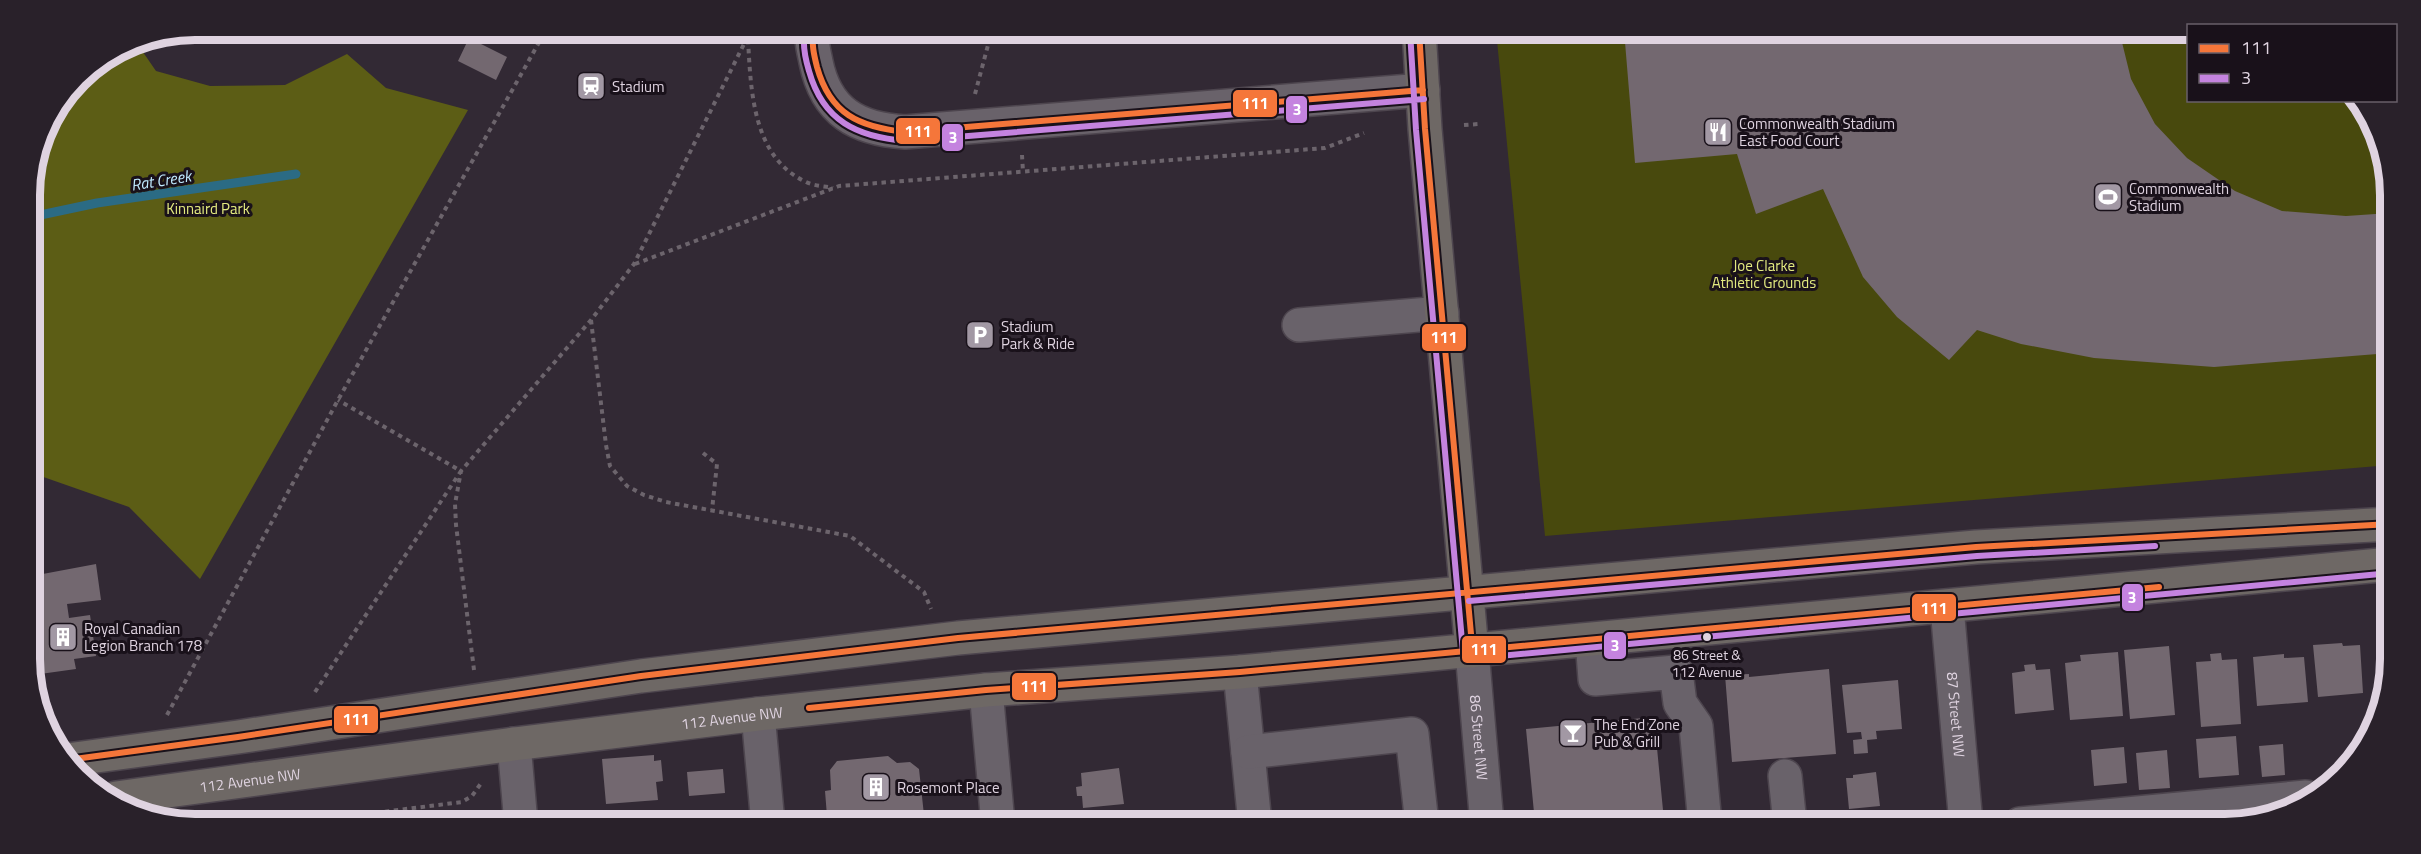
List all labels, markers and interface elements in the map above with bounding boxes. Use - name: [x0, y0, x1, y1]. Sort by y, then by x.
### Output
- legend: [2187, 24, 2397, 102]
- text: 111: [2241, 34, 2271, 61]
- text: 3: [2241, 64, 2251, 91]
- station icon: Stadium: [575, 70, 607, 102]
- place label: Stadium: [612, 75, 665, 98]
- line badge: 111: [1232, 89, 1278, 118]
- text: 111: [1242, 91, 1268, 115]
- line badge: 3: [1285, 95, 1308, 124]
- text: 3: [1293, 97, 1301, 121]
- place label: Commonwealth Stadium East Food Court: [1739, 112, 1895, 152]
- restaurant icon: Commonwealth Stadium East Food Court: [1702, 116, 1734, 148]
- line badge: 111: [895, 117, 941, 145]
- text: 111: [905, 119, 931, 143]
- line badge: 3: [941, 123, 964, 152]
- text: 3: [949, 125, 957, 149]
- water label: Rat Creek: [129, 163, 195, 197]
- place label: Commonwealth Stadium: [2129, 177, 2229, 217]
- sports icon: Commonwealth Stadium: [2092, 181, 2124, 213]
- park label: Kinnaird Park: [166, 197, 250, 220]
- park label: Joe Clarke Athletic Grounds: [1712, 254, 1816, 294]
- place label: Stadium Park & Ride: [1001, 315, 1075, 355]
- parking icon: Stadium Park & Ride: [964, 319, 996, 351]
- line badge: 111: [1421, 323, 1467, 352]
- text: 111: [1431, 325, 1457, 349]
- line badge: 3: [2121, 583, 2144, 612]
- text: 3: [2128, 585, 2136, 609]
- line badge: 111: [1911, 593, 1957, 622]
- text: 111: [1921, 596, 1947, 620]
- place label: Royal Canadian Legion Branch 178: [84, 617, 202, 657]
- building icon: Royal Canadian Legion Branch 178: [47, 621, 79, 653]
- line badge: 3: [1603, 631, 1627, 660]
- marker: 86 Street & 112 Avenue: [1701, 631, 1713, 643]
- text: 3: [1611, 633, 1619, 657]
- line badge: 111: [1461, 635, 1507, 664]
- text: 111: [1471, 637, 1497, 661]
- place label: 86 Street & 112 Avenue: [1672, 644, 1742, 682]
- street label: 87 Street NW: [1941, 671, 1972, 758]
- line badge: 111: [1011, 672, 1057, 701]
- text: 111: [1021, 674, 1047, 698]
- street label: 86 Street NW: [1464, 694, 1495, 781]
- street label: 112 Avenue NW: [680, 700, 784, 735]
- line badge: 111: [333, 705, 379, 734]
- text: 111: [343, 707, 369, 731]
- place label: The End Zone Pub & Grill: [1594, 713, 1680, 753]
- bar icon: The End Zone Pub & Grill: [1557, 717, 1589, 749]
- street label: 112 Avenue NW: [198, 762, 302, 798]
- building icon: Rosemont Place: [860, 771, 892, 803]
- place label: Rosemont Place: [897, 776, 1000, 799]

